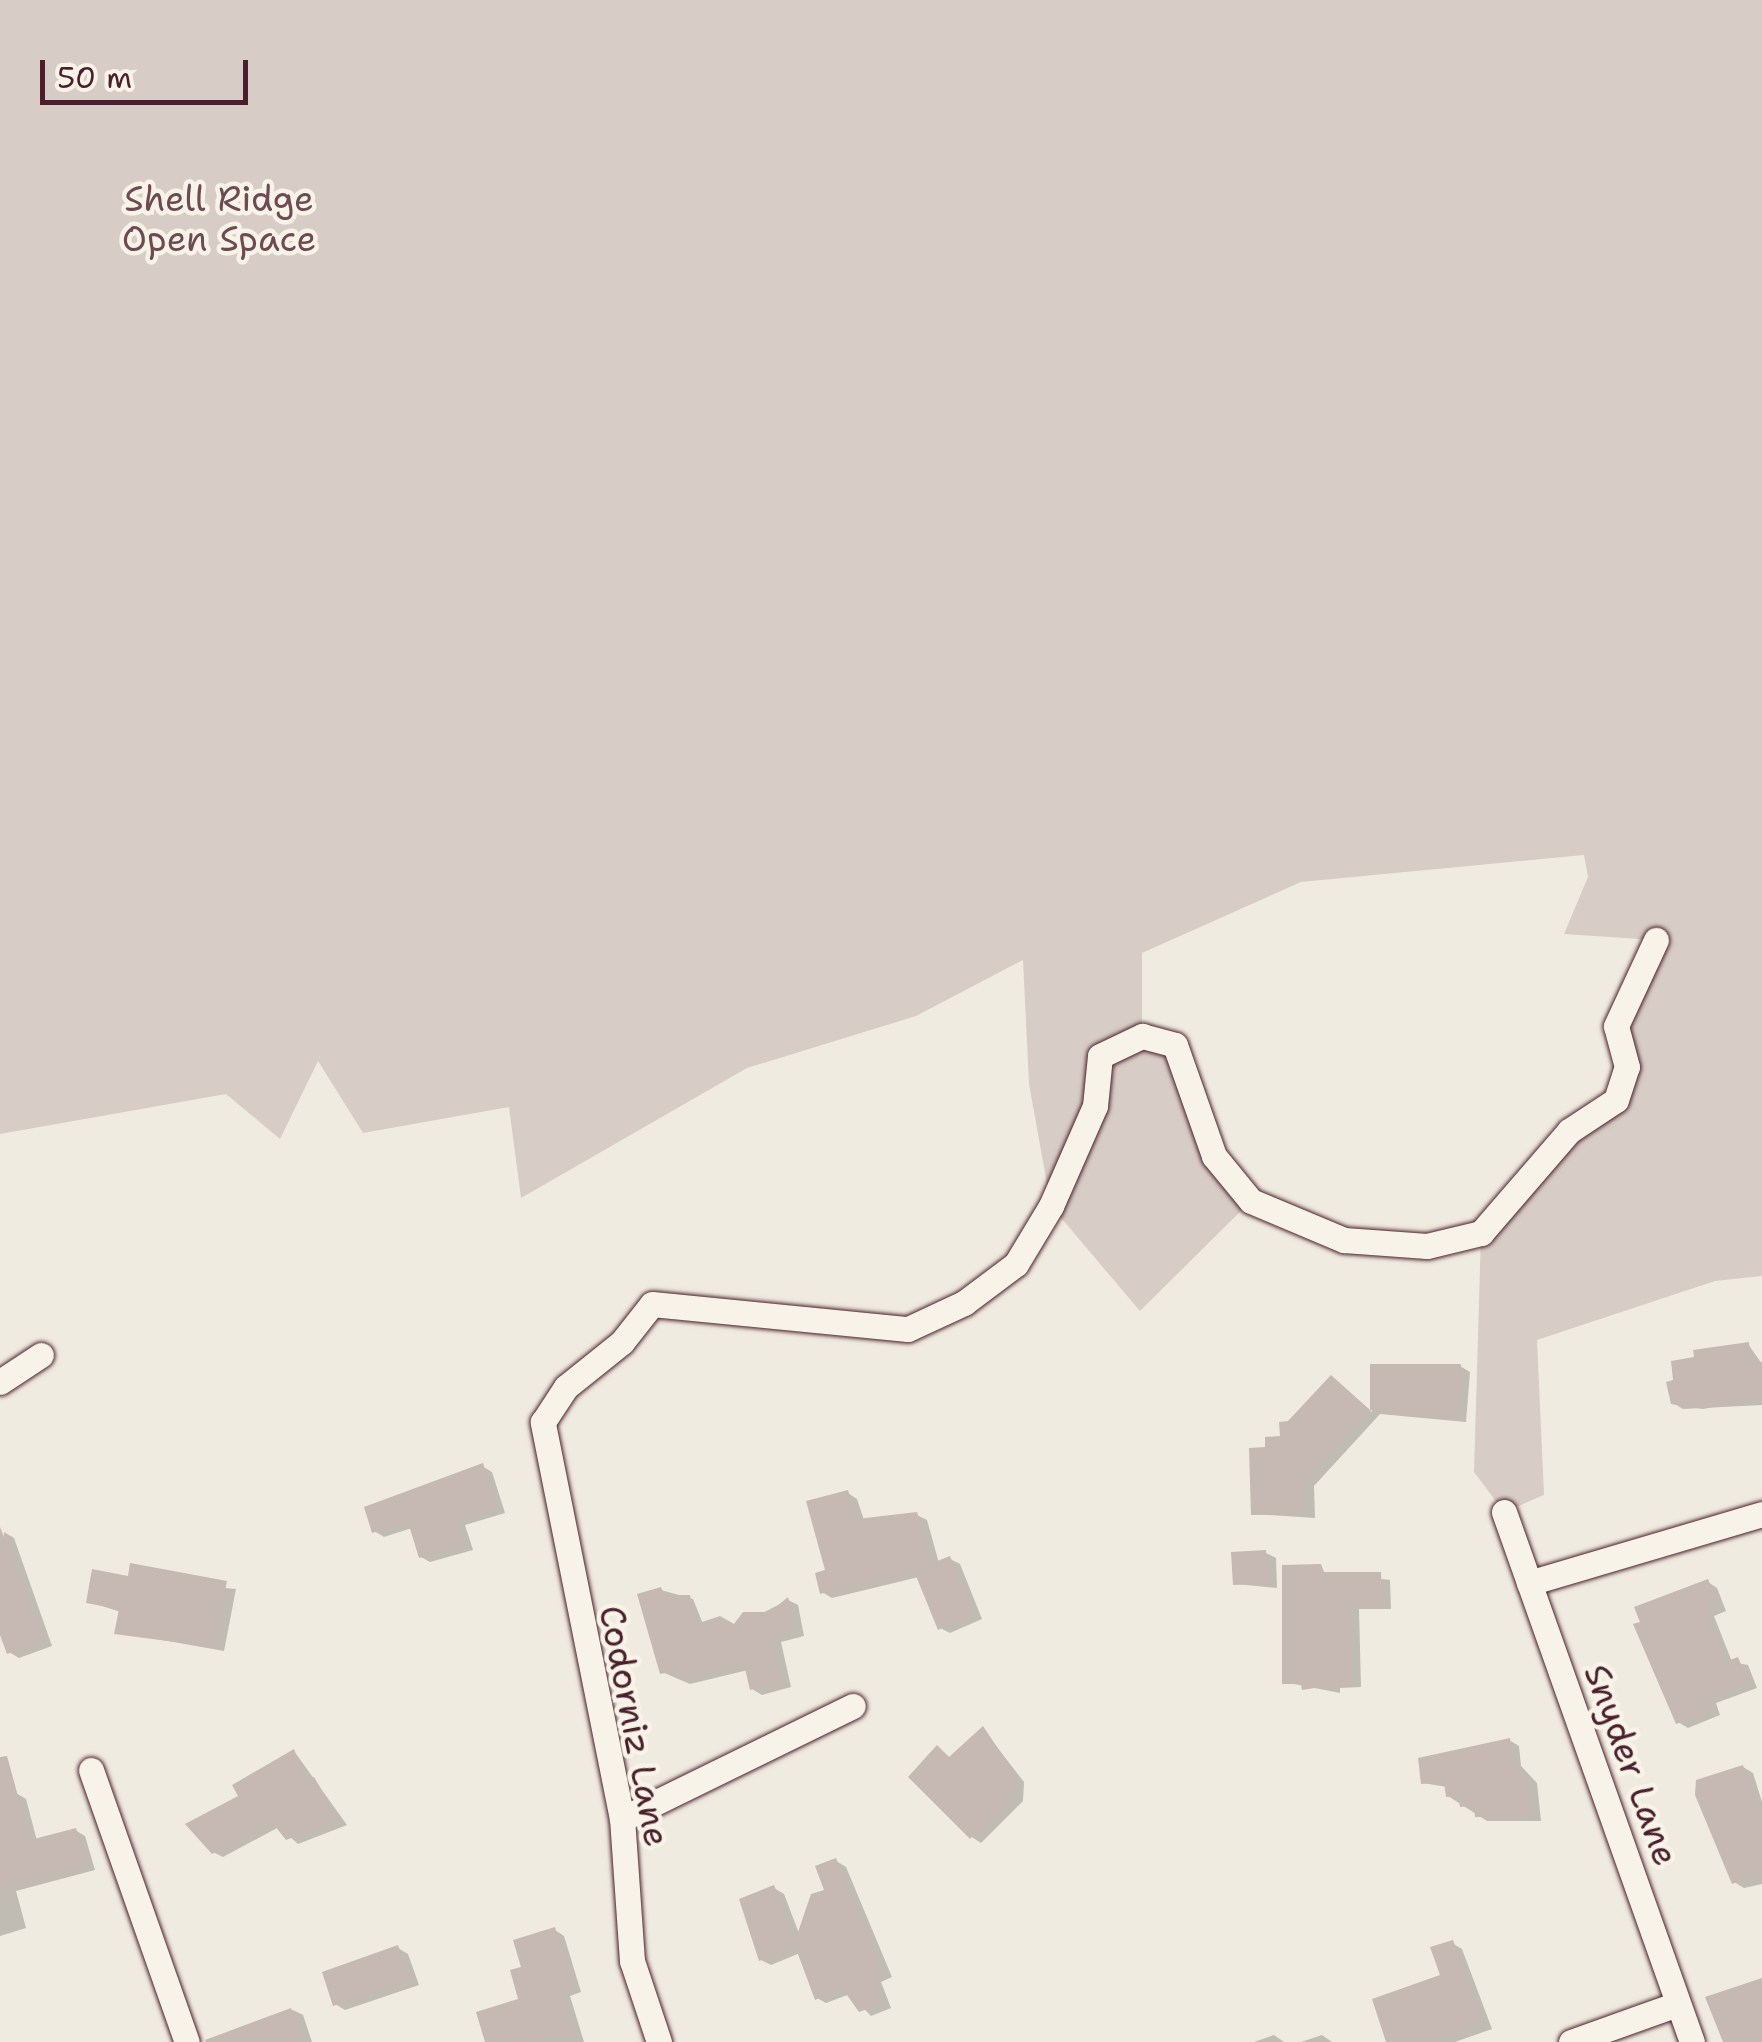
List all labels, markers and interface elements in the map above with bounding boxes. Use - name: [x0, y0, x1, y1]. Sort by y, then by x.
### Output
- scale bar: [45, 40, 252, 102]
- text: 50 m: [57, 57, 132, 98]
- park label: Shell Ridge Open Space: [122, 178, 316, 260]
- street label: Codorniz Lane: [590, 1602, 678, 1850]
- street label: Snyder Lane: [1575, 1659, 1687, 1871]

